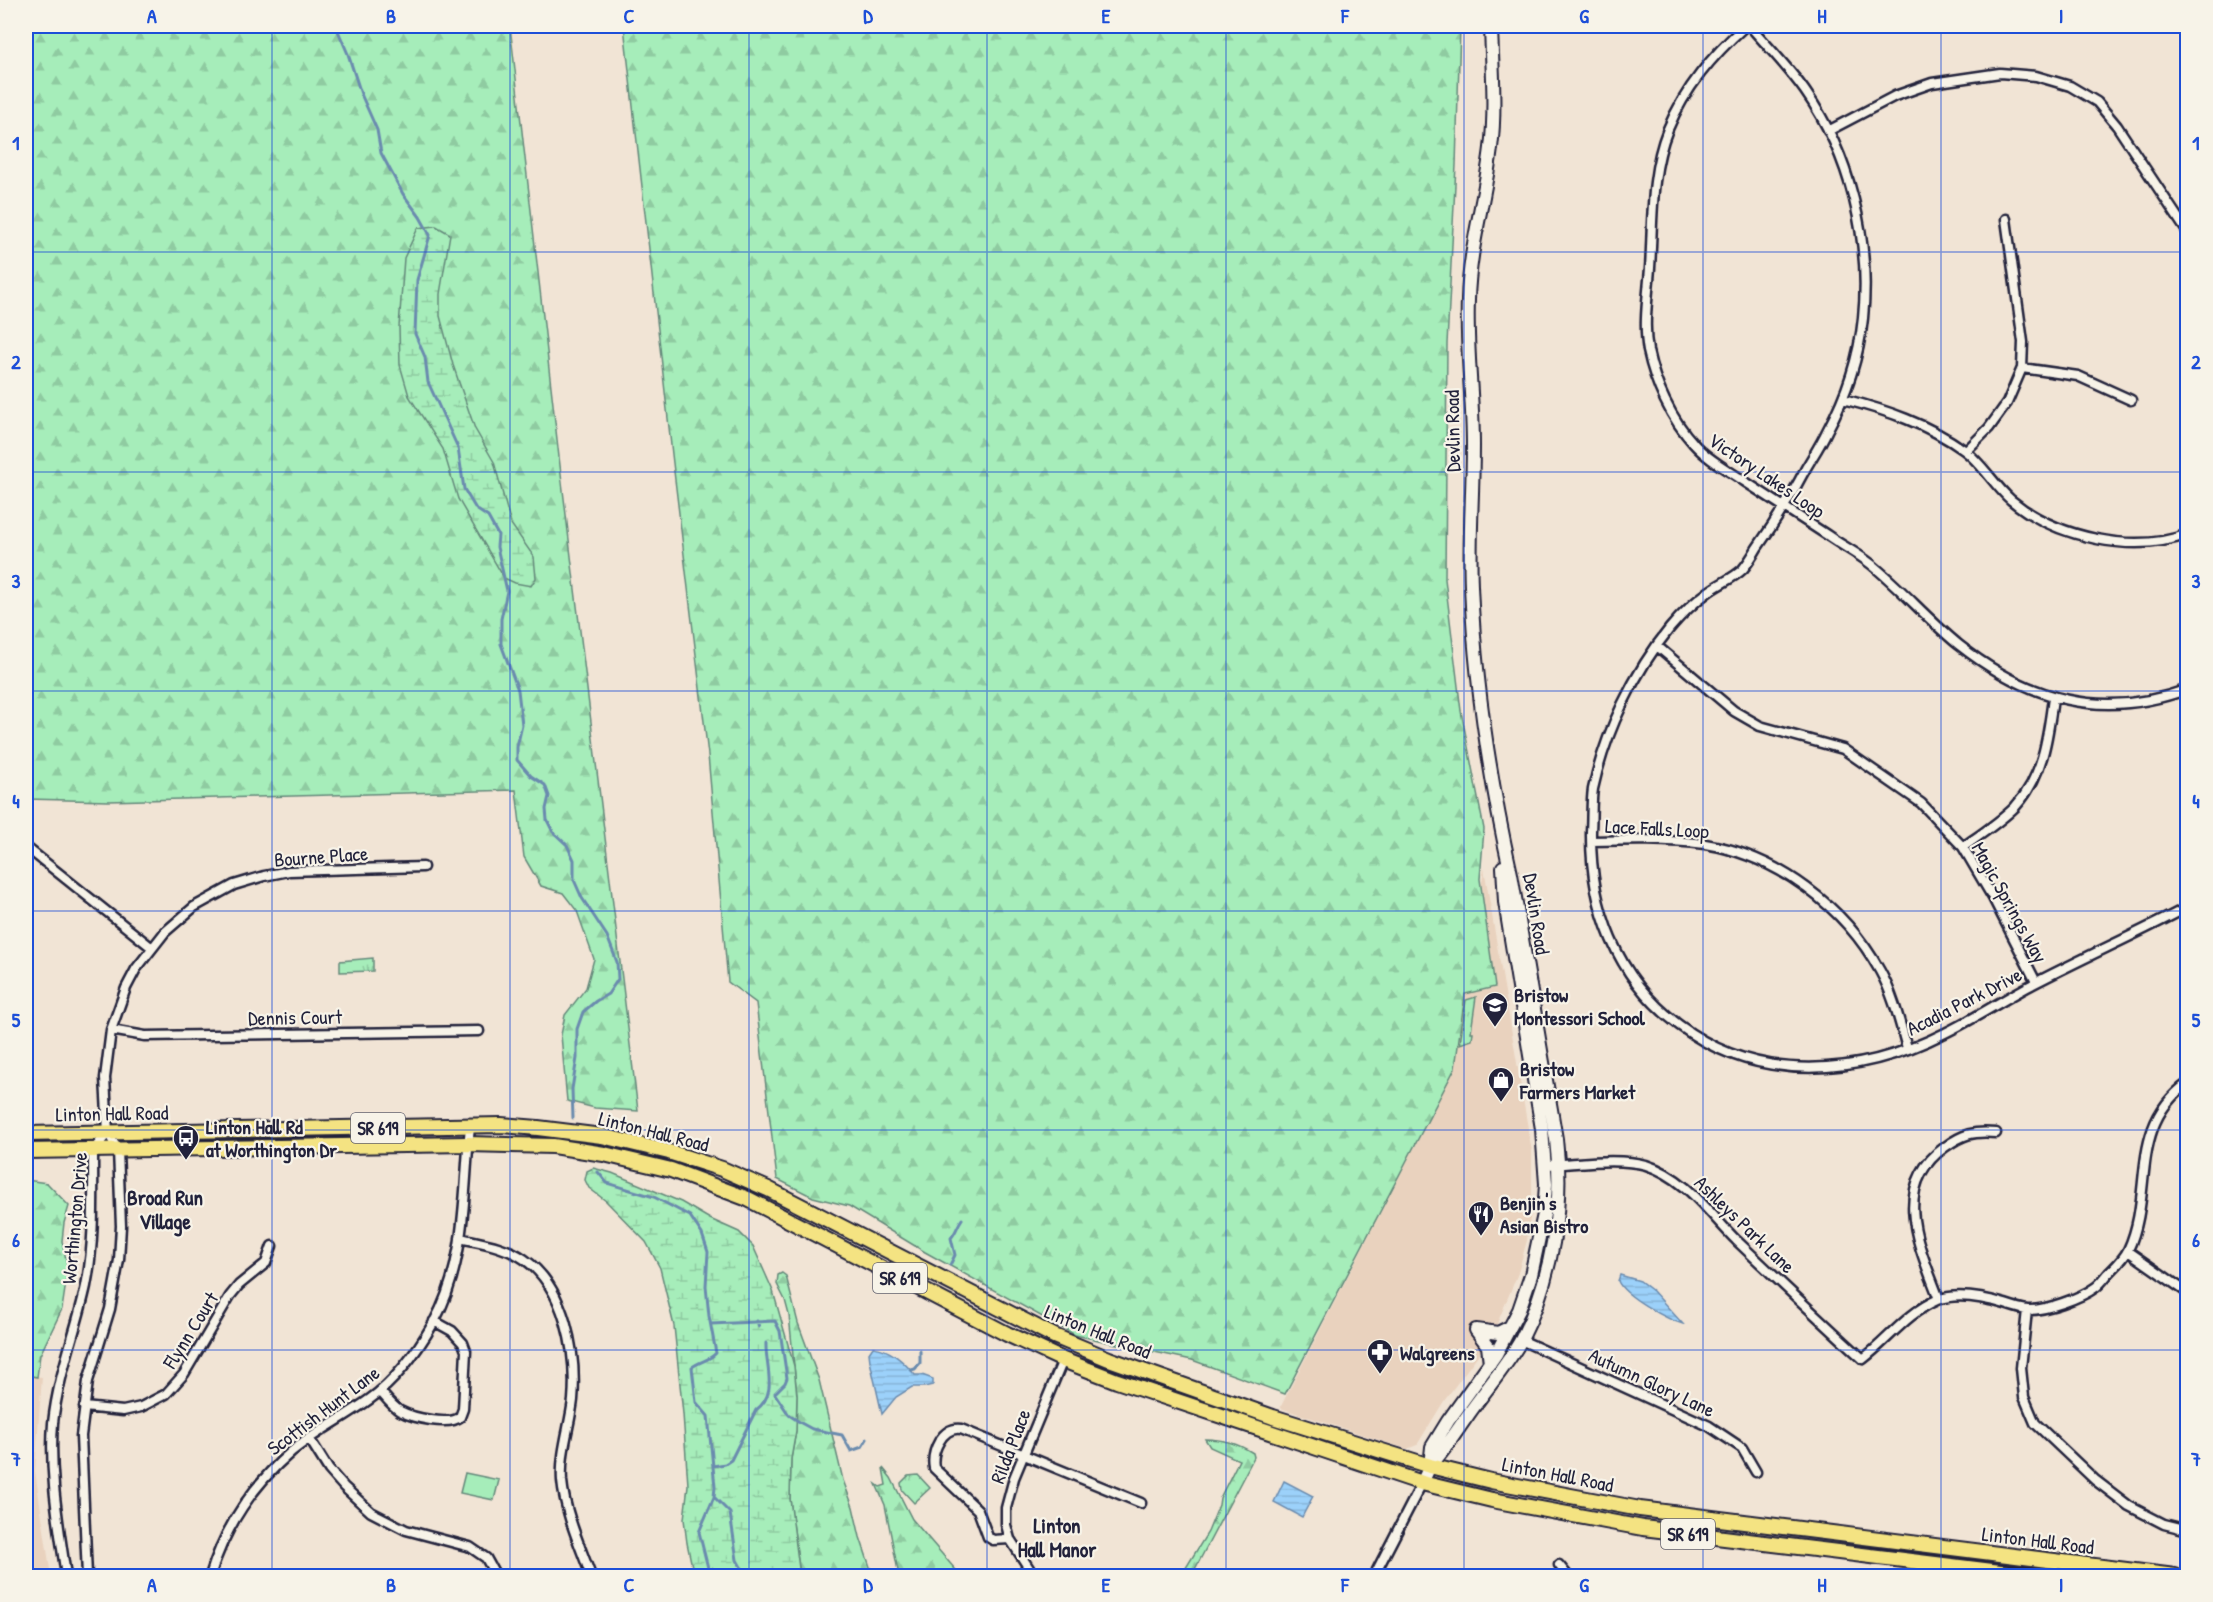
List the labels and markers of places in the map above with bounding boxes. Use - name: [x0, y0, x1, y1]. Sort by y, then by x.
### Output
- place label: Bristow Montessori School: [1514, 981, 1646, 1031]
- school or university icon: Bristow Montessori School: [1480, 990, 1510, 1028]
- place label: Bristow Farmers Market: [1519, 1055, 1636, 1105]
- shop icon: Bristow Farmers Market: [1486, 1065, 1516, 1103]
- place label: Linton Hall Rd at Worthington Dr: [206, 1113, 337, 1164]
- bus stop icon: Linton Hall Rd at Worthington Dr: [171, 1123, 201, 1161]
- place label: Benjin's Asian Bistro: [1500, 1189, 1588, 1239]
- restaurant icon: Benjin's Asian Bistro: [1466, 1199, 1496, 1237]
- pharmacy icon: Walgreens: [1365, 1337, 1395, 1375]
- place label: Walgreens: [1400, 1339, 1475, 1367]

